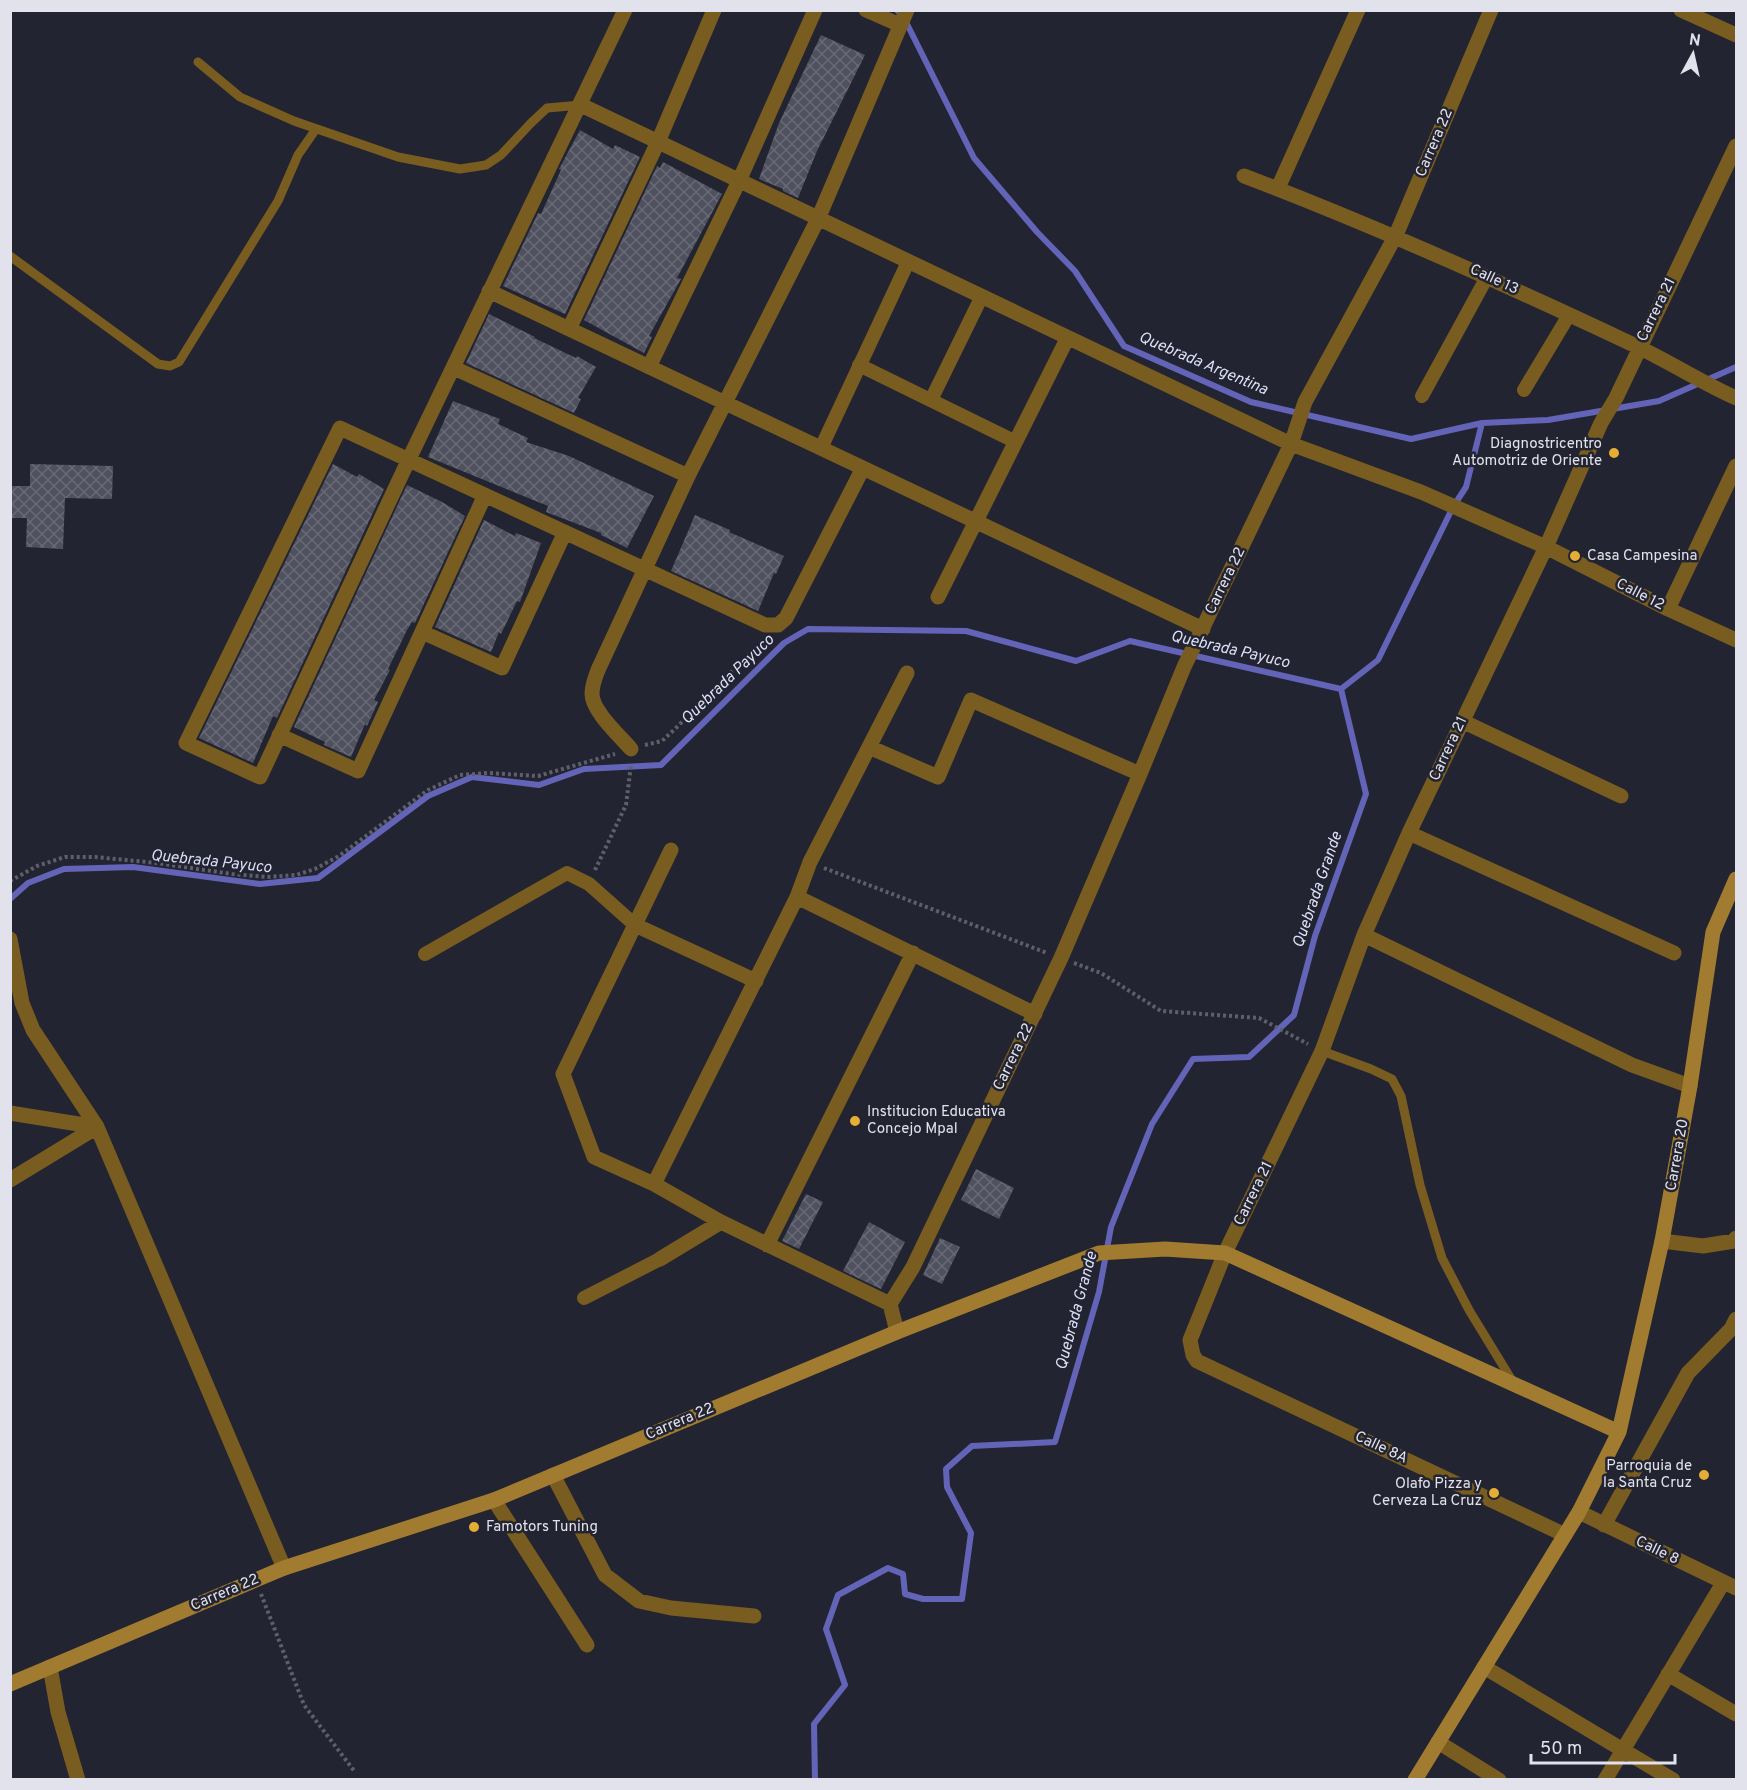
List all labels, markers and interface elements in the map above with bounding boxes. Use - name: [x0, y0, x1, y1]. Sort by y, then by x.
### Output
- north arrow: [1663, 24, 1723, 84]
- text: N: [1688, 30, 1702, 52]
- street label: Carrera 22: [1412, 106, 1458, 180]
- street label: Calle 13: [1467, 260, 1521, 300]
- street label: Carrera 21: [1633, 275, 1681, 345]
- water label: Quebrada Argentina: [1135, 328, 1271, 401]
- place label: Diagnostricentro Automotriz de Oriente: [1452, 435, 1602, 471]
- marker: Diagnostricentro Automotriz de Oriente: [1607, 446, 1621, 460]
- street label: Carrera 22: [1202, 544, 1250, 618]
- place label: Casa Campesina: [1587, 547, 1697, 566]
- marker: Casa Campesina: [1568, 549, 1582, 563]
- street label: Calle 12: [1613, 575, 1667, 615]
- water label: Quebrada Payuco: [1169, 627, 1292, 674]
- water label: Quebrada Payuco: [677, 630, 779, 729]
- street label: Carrera 21: [1426, 714, 1472, 784]
- water label: Quebrada Grande: [1289, 829, 1347, 951]
- water label: Quebrada Payuco: [150, 846, 273, 878]
- street label: Carrera 22: [990, 1020, 1038, 1094]
- place label: Institucion Educativa Concejo Mpal: [867, 1103, 1006, 1139]
- marker: Institucion Educativa Concejo Mpal: [848, 1114, 862, 1128]
- street label: Carrera 20: [1662, 1117, 1694, 1193]
- street label: Carrera 21: [1230, 1159, 1278, 1229]
- water label: Quebrada Grande: [1052, 1249, 1103, 1372]
- street label: Carrera 22: [643, 1399, 717, 1445]
- street label: Calle 8A: [1351, 1428, 1411, 1468]
- place label: Parroquia de la Santa Cruz: [1603, 1457, 1692, 1493]
- marker: Parroquia de la Santa Cruz: [1697, 1468, 1711, 1482]
- place label: Olafo Pizza y Cerveza La Cruz: [1372, 1475, 1482, 1511]
- marker: Olafo Pizza y Cerveza La Cruz: [1487, 1486, 1501, 1500]
- place label: Famotors Tuning: [486, 1518, 598, 1537]
- marker: Famotors Tuning: [467, 1520, 481, 1534]
- street label: Calle 8: [1632, 1532, 1682, 1570]
- street label: Carrera 22: [188, 1570, 262, 1616]
- scale bar: [1531, 1727, 1675, 1765]
- text: 50 m: [1540, 1738, 1582, 1761]

